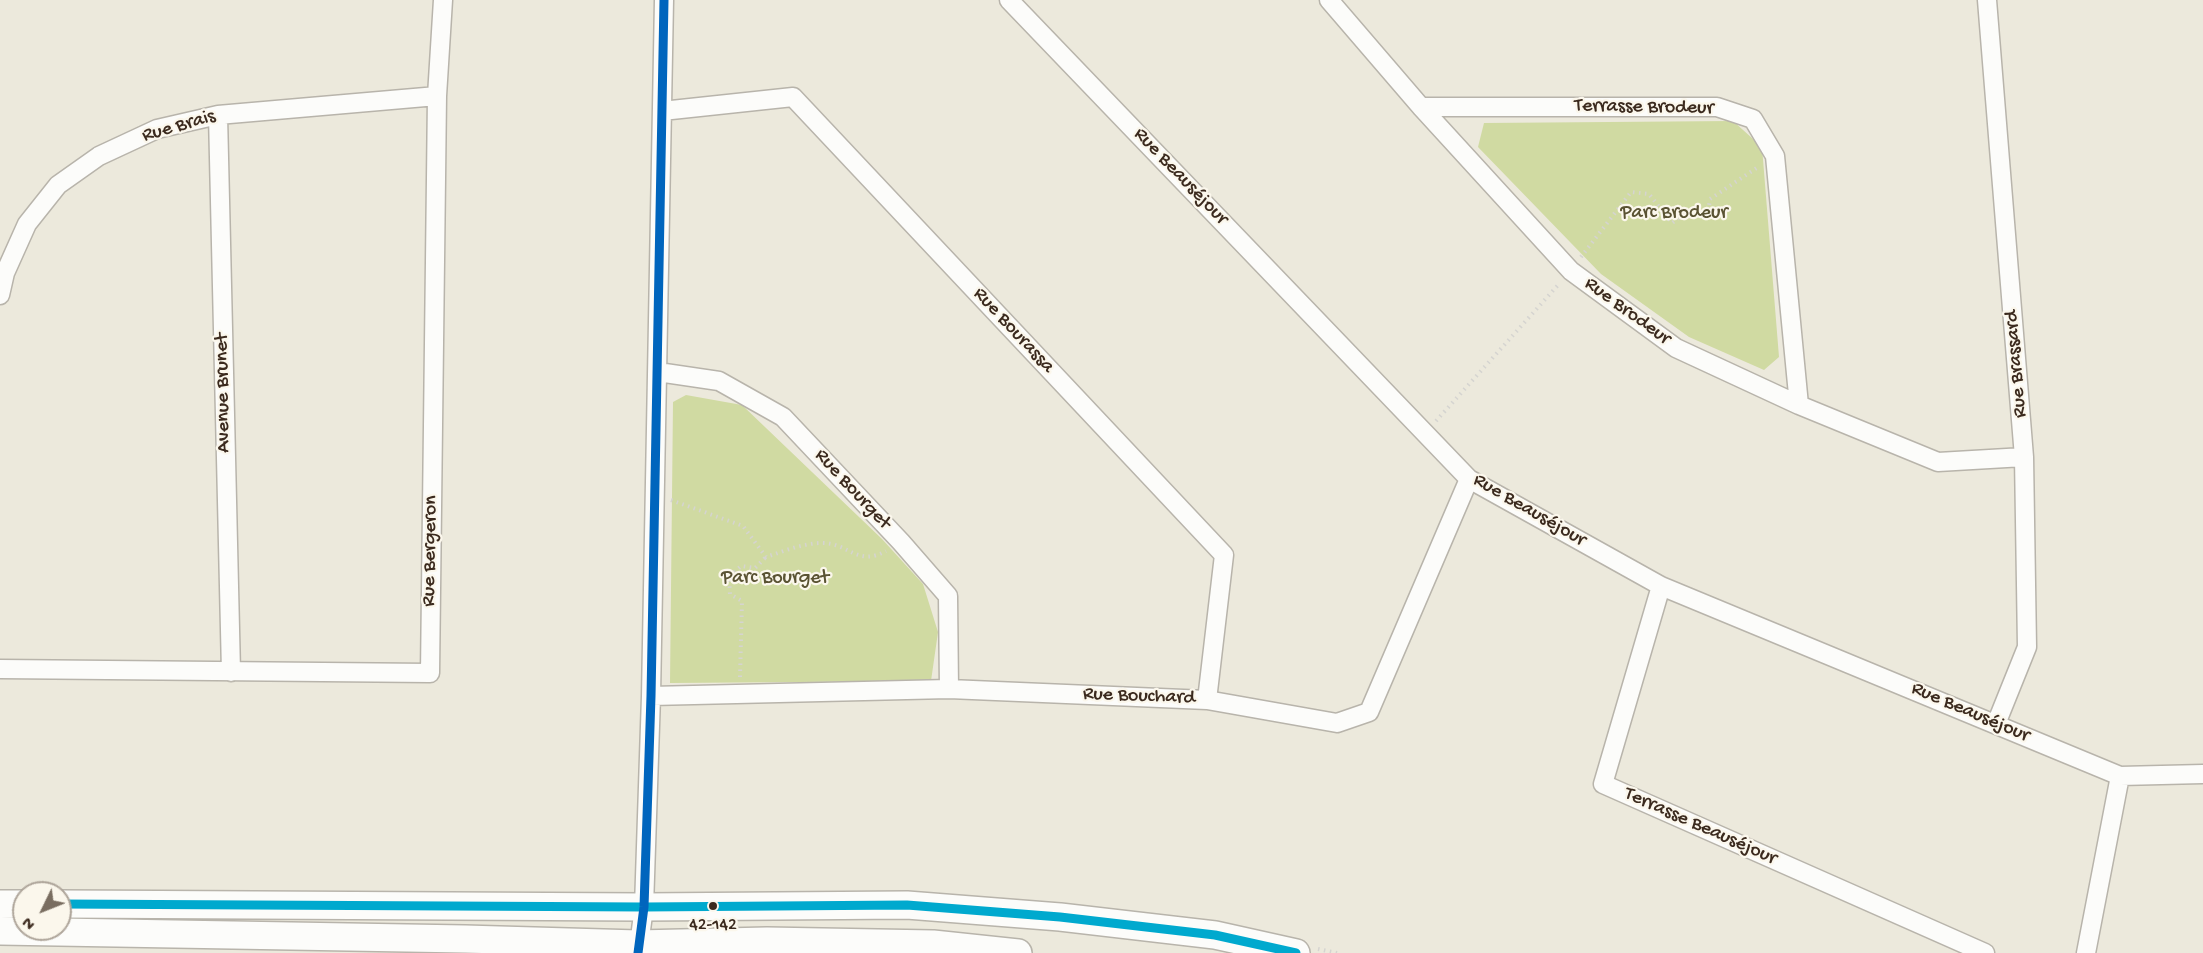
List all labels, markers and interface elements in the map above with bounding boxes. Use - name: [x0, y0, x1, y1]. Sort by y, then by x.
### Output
- street label: Terrasse Brodeur: [1574, 95, 1714, 121]
- street label: Rue Brais: [140, 105, 218, 149]
- street label: Rue Beauséjour: [1127, 123, 1233, 231]
- park label: Parc Brodeur: [1621, 202, 1727, 226]
- street label: Rue Brodeur: [1579, 273, 1675, 351]
- street label: Rue Bourassa: [967, 283, 1059, 379]
- street label: Rue Brassard: [2000, 309, 2034, 419]
- street label: Avenue Brunet: [211, 333, 237, 453]
- street label: Rue Bourget: [808, 445, 896, 535]
- street label: Rue Beauséjour: [1468, 469, 1590, 553]
- street label: Rue Bergeron: [418, 495, 444, 607]
- park label: Parc Bourget: [721, 567, 829, 591]
- street label: Rue Beauséjour: [1907, 677, 2033, 749]
- street label: Rue Bouchard: [1082, 683, 1196, 711]
- street label: Terrasse Beauséjour: [1620, 783, 1780, 871]
- north arrow: [12, 881, 72, 941]
- marker: 42-142: [707, 900, 719, 912]
- text: N: [19, 912, 40, 933]
- place label: 42-142: [689, 915, 737, 937]

